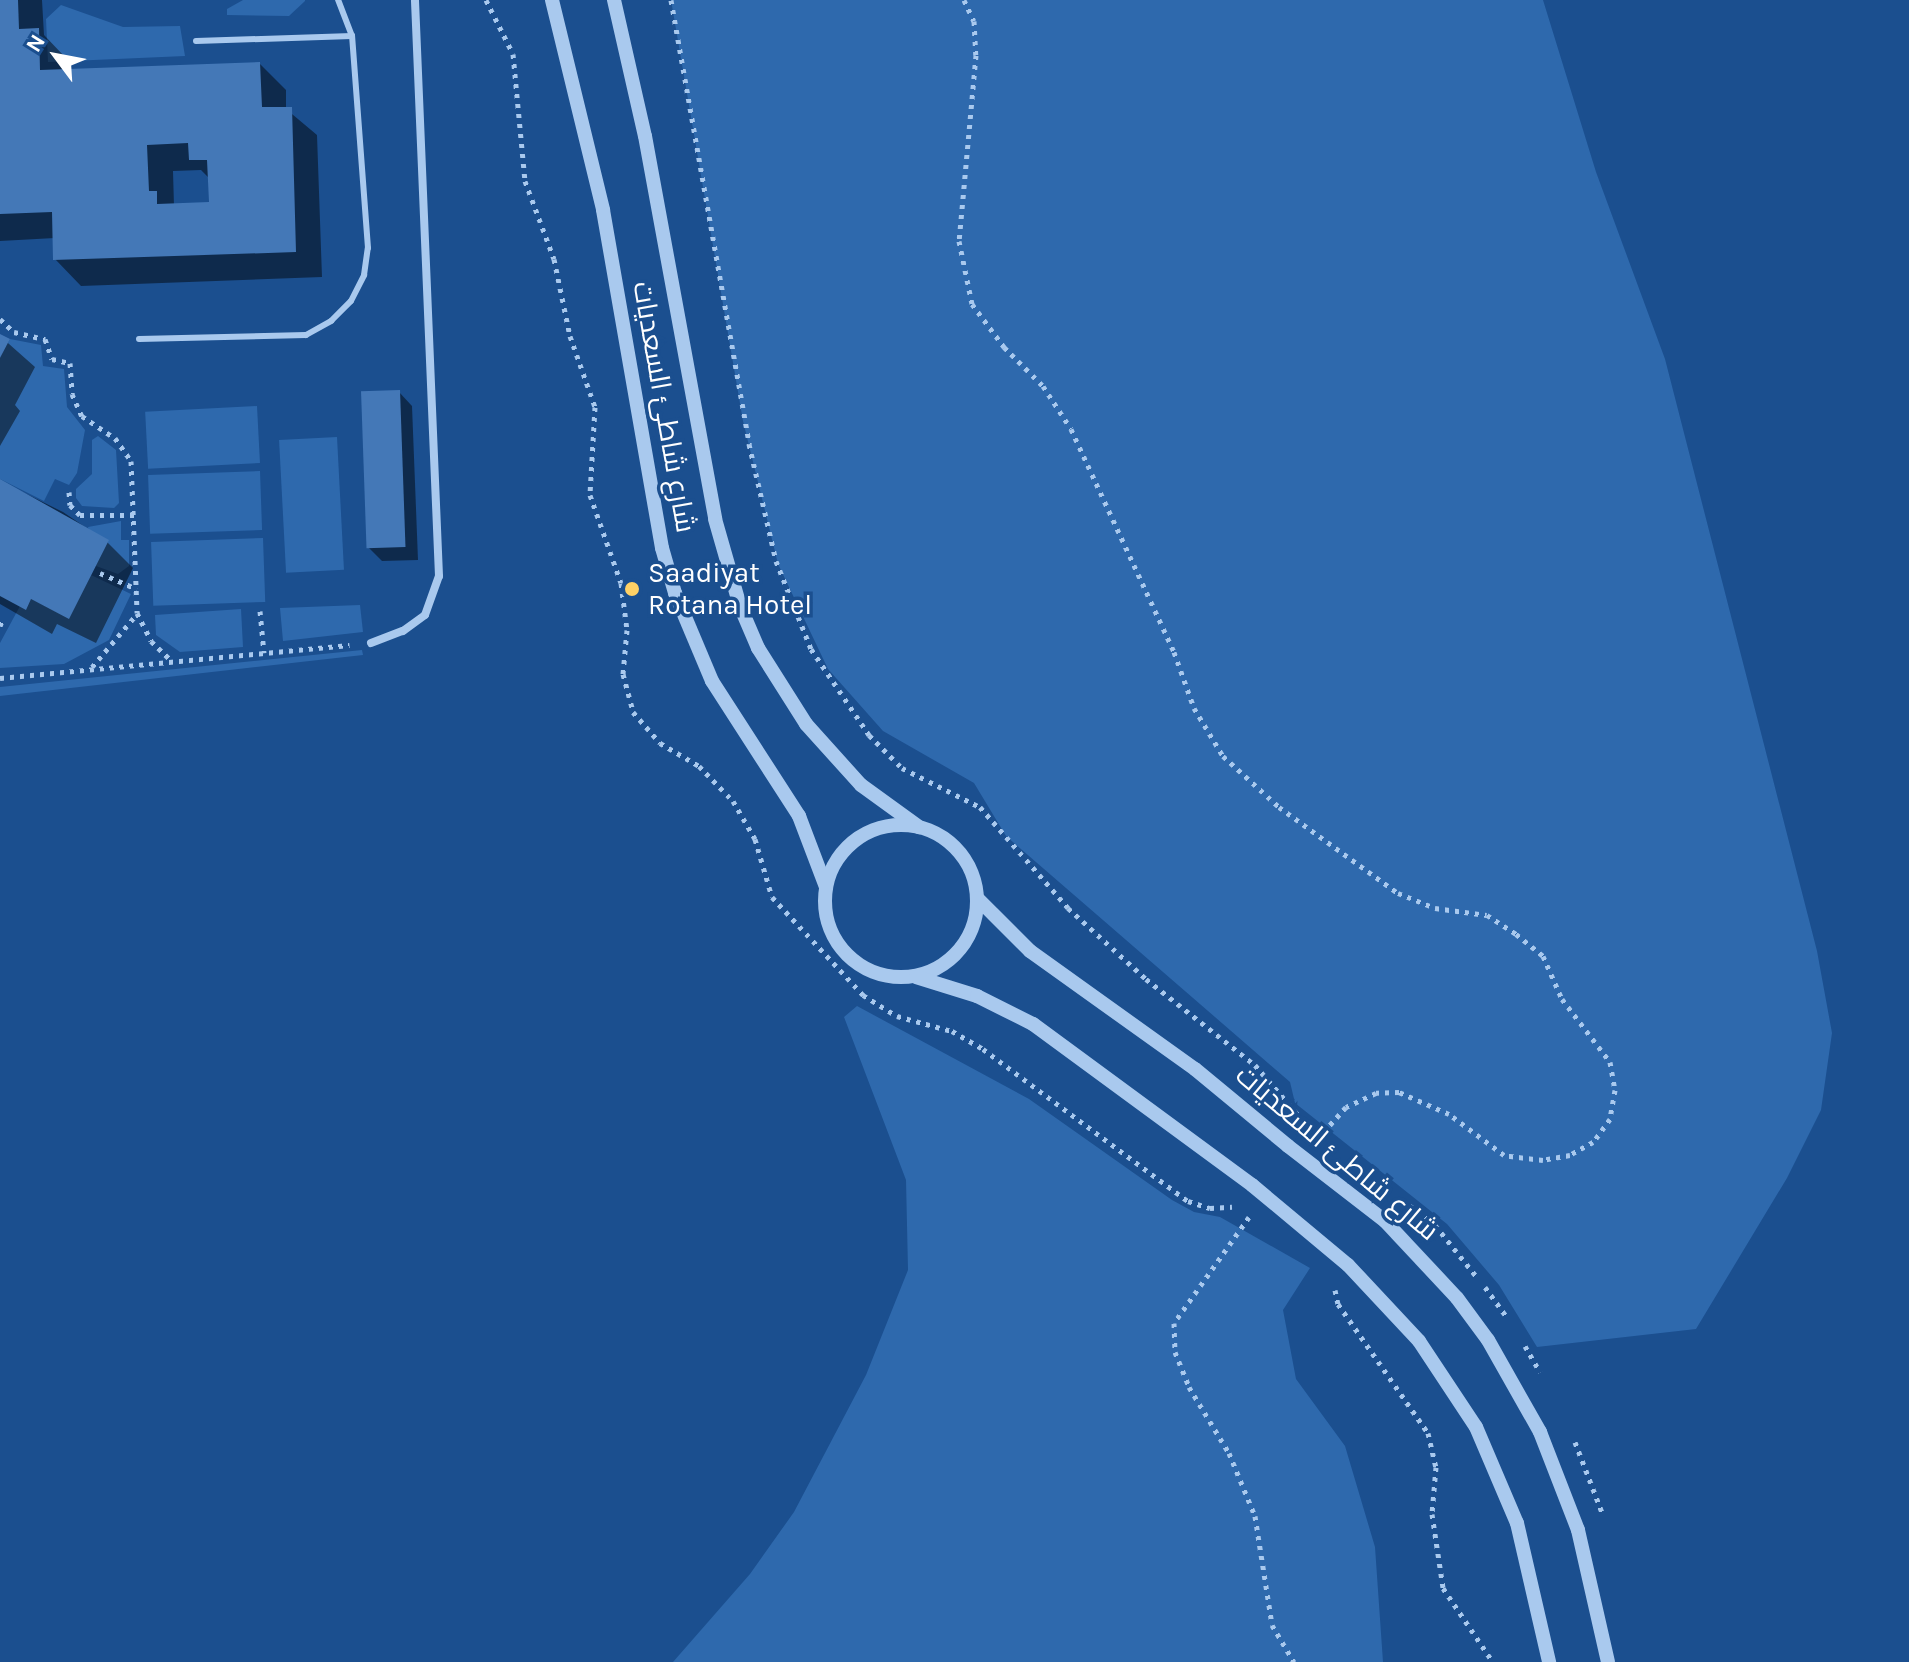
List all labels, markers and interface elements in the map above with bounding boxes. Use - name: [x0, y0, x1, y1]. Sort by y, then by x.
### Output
- north arrow: [16, 16, 96, 96]
- text: N: [20, 30, 51, 57]
- street label: شارع شاطئ السعديات: [625, 279, 703, 535]
- place label: Saadiyat Rotana Hotel: [648, 556, 812, 622]
- marker: Saadiyat Rotana Hotel: [623, 580, 641, 598]
- street label: شارع شاطئ السعديات: [1229, 1058, 1445, 1248]

